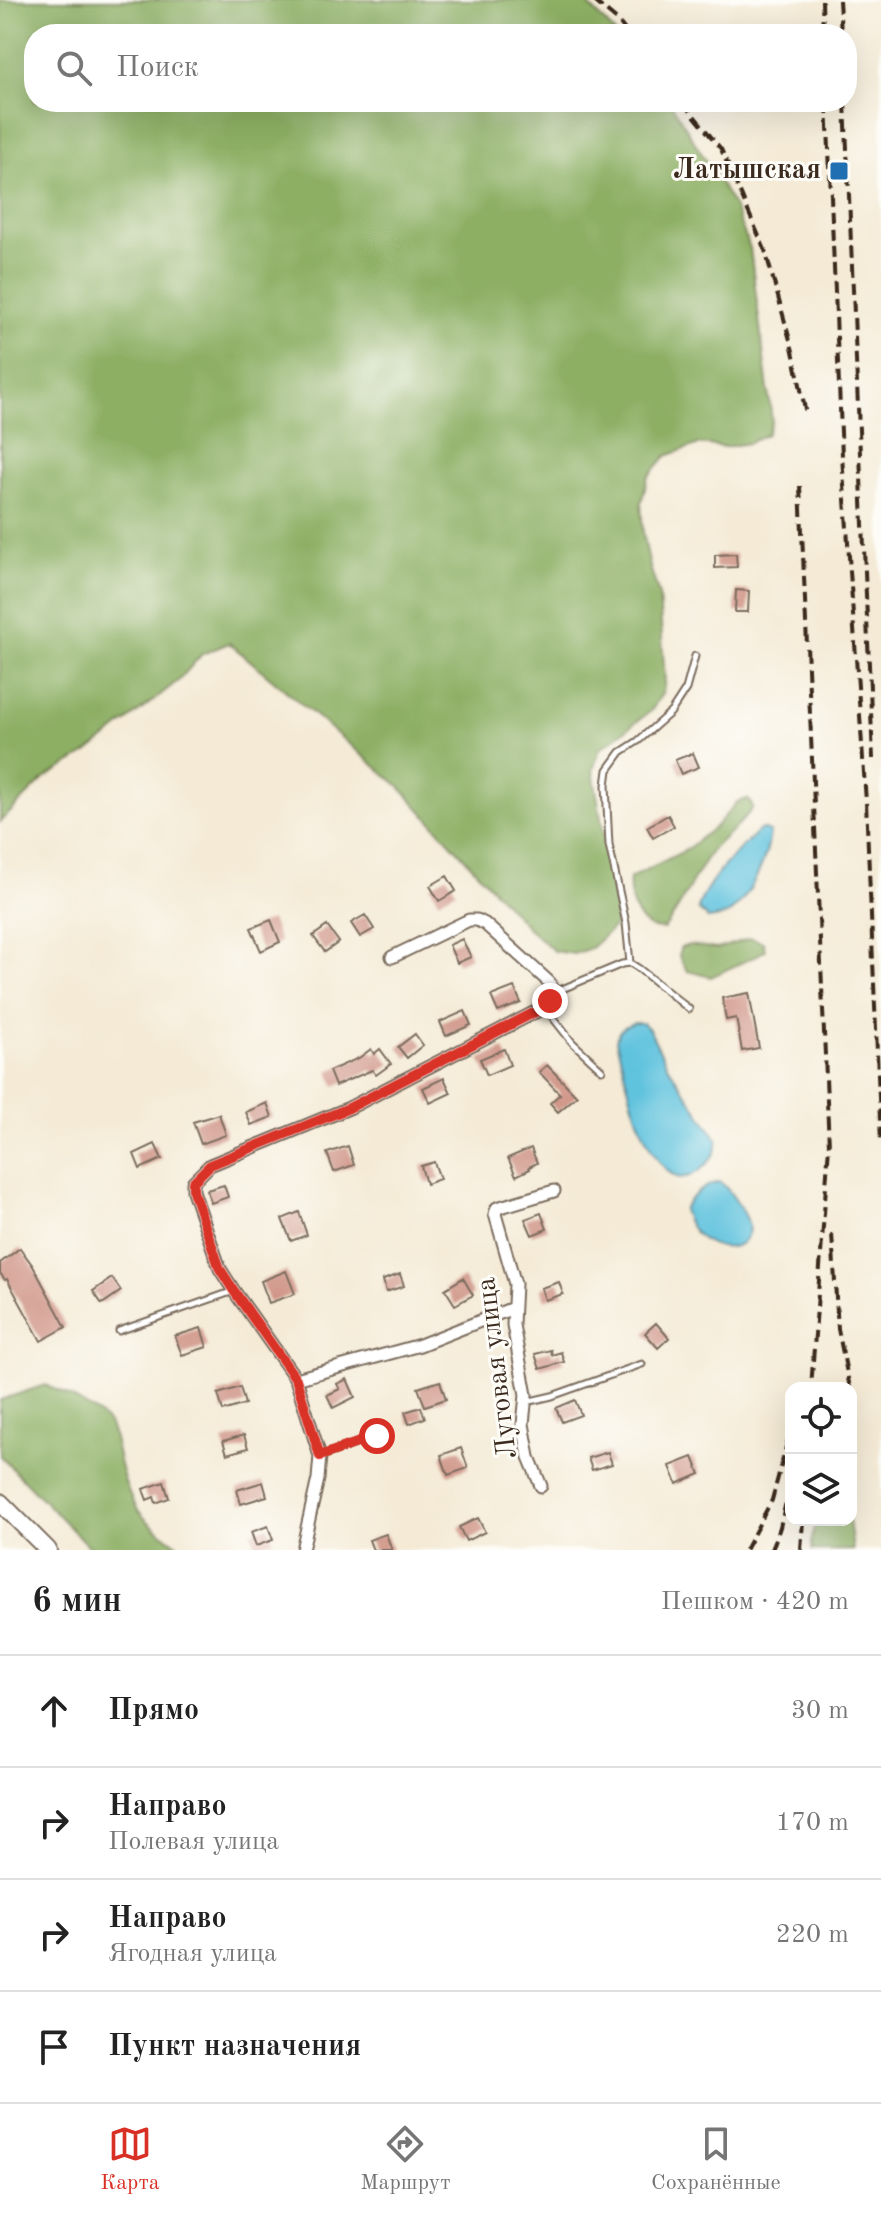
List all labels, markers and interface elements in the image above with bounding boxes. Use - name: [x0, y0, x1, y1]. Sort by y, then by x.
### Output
- search box: [24, 24, 857, 112]
- icon: search: [52, 46, 96, 90]
- text: Поиск: [116, 53, 199, 83]
- place label: Латышская: [673, 157, 821, 185]
- marker: Латышская: [828, 160, 850, 182]
- route end: [532, 983, 568, 1019]
- street label: Луговая улица: [473, 1276, 523, 1460]
- map controls: [785, 1382, 857, 1526]
- button: locate: [785, 1382, 857, 1454]
- route start: [359, 1418, 395, 1454]
- button: layers: [785, 1454, 857, 1526]
- text: 6 мин: [32, 1585, 122, 1619]
- text: Пешком · 420 m: [661, 1589, 849, 1615]
- icon: ahead: [32, 1689, 76, 1733]
- text: Прямо: [108, 1696, 199, 1726]
- text: 30 m: [791, 1698, 849, 1724]
- text: Направо: [108, 1792, 227, 1822]
- icon: right: [32, 1801, 76, 1845]
- text: 170 m: [776, 1810, 849, 1836]
- text: Полевая улица: [108, 1829, 279, 1855]
- text: Направо: [108, 1904, 227, 1934]
- icon: right: [32, 1913, 76, 1957]
- text: 220 m: [776, 1922, 849, 1948]
- text: Ягодная улица: [108, 1941, 277, 1967]
- icon: arrive: [32, 2025, 76, 2069]
- text: Пункт назначения: [108, 2032, 361, 2062]
- tab: Карта: [100, 2122, 160, 2197]
- tab: Маршрут: [360, 2122, 451, 2197]
- tab: Сохранённые: [651, 2122, 781, 2197]

